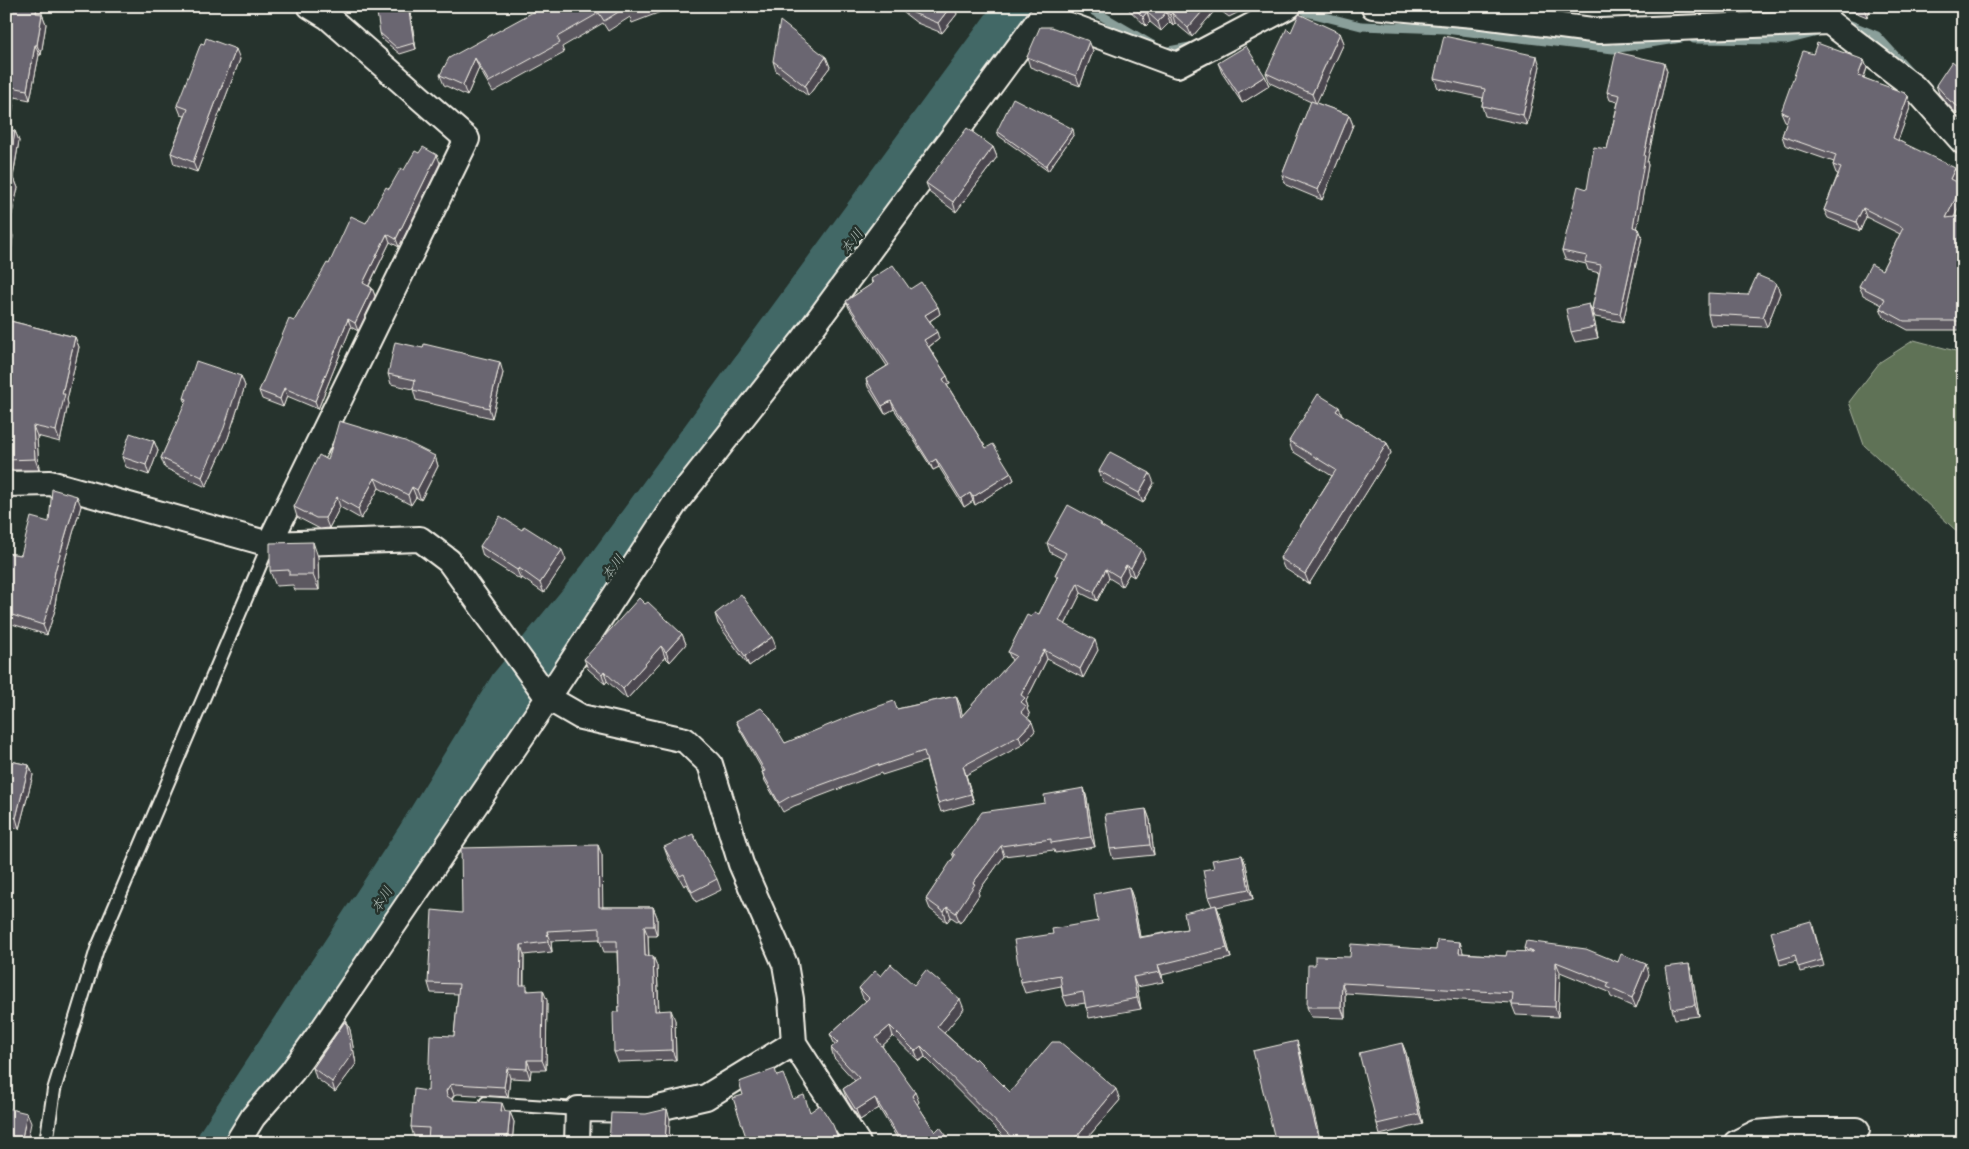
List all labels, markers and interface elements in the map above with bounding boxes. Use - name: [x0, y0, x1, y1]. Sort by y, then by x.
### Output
- water label: 本川: [834, 224, 868, 258]
- water label: 本川: [595, 550, 629, 584]
- water label: 本川: [365, 882, 397, 916]

